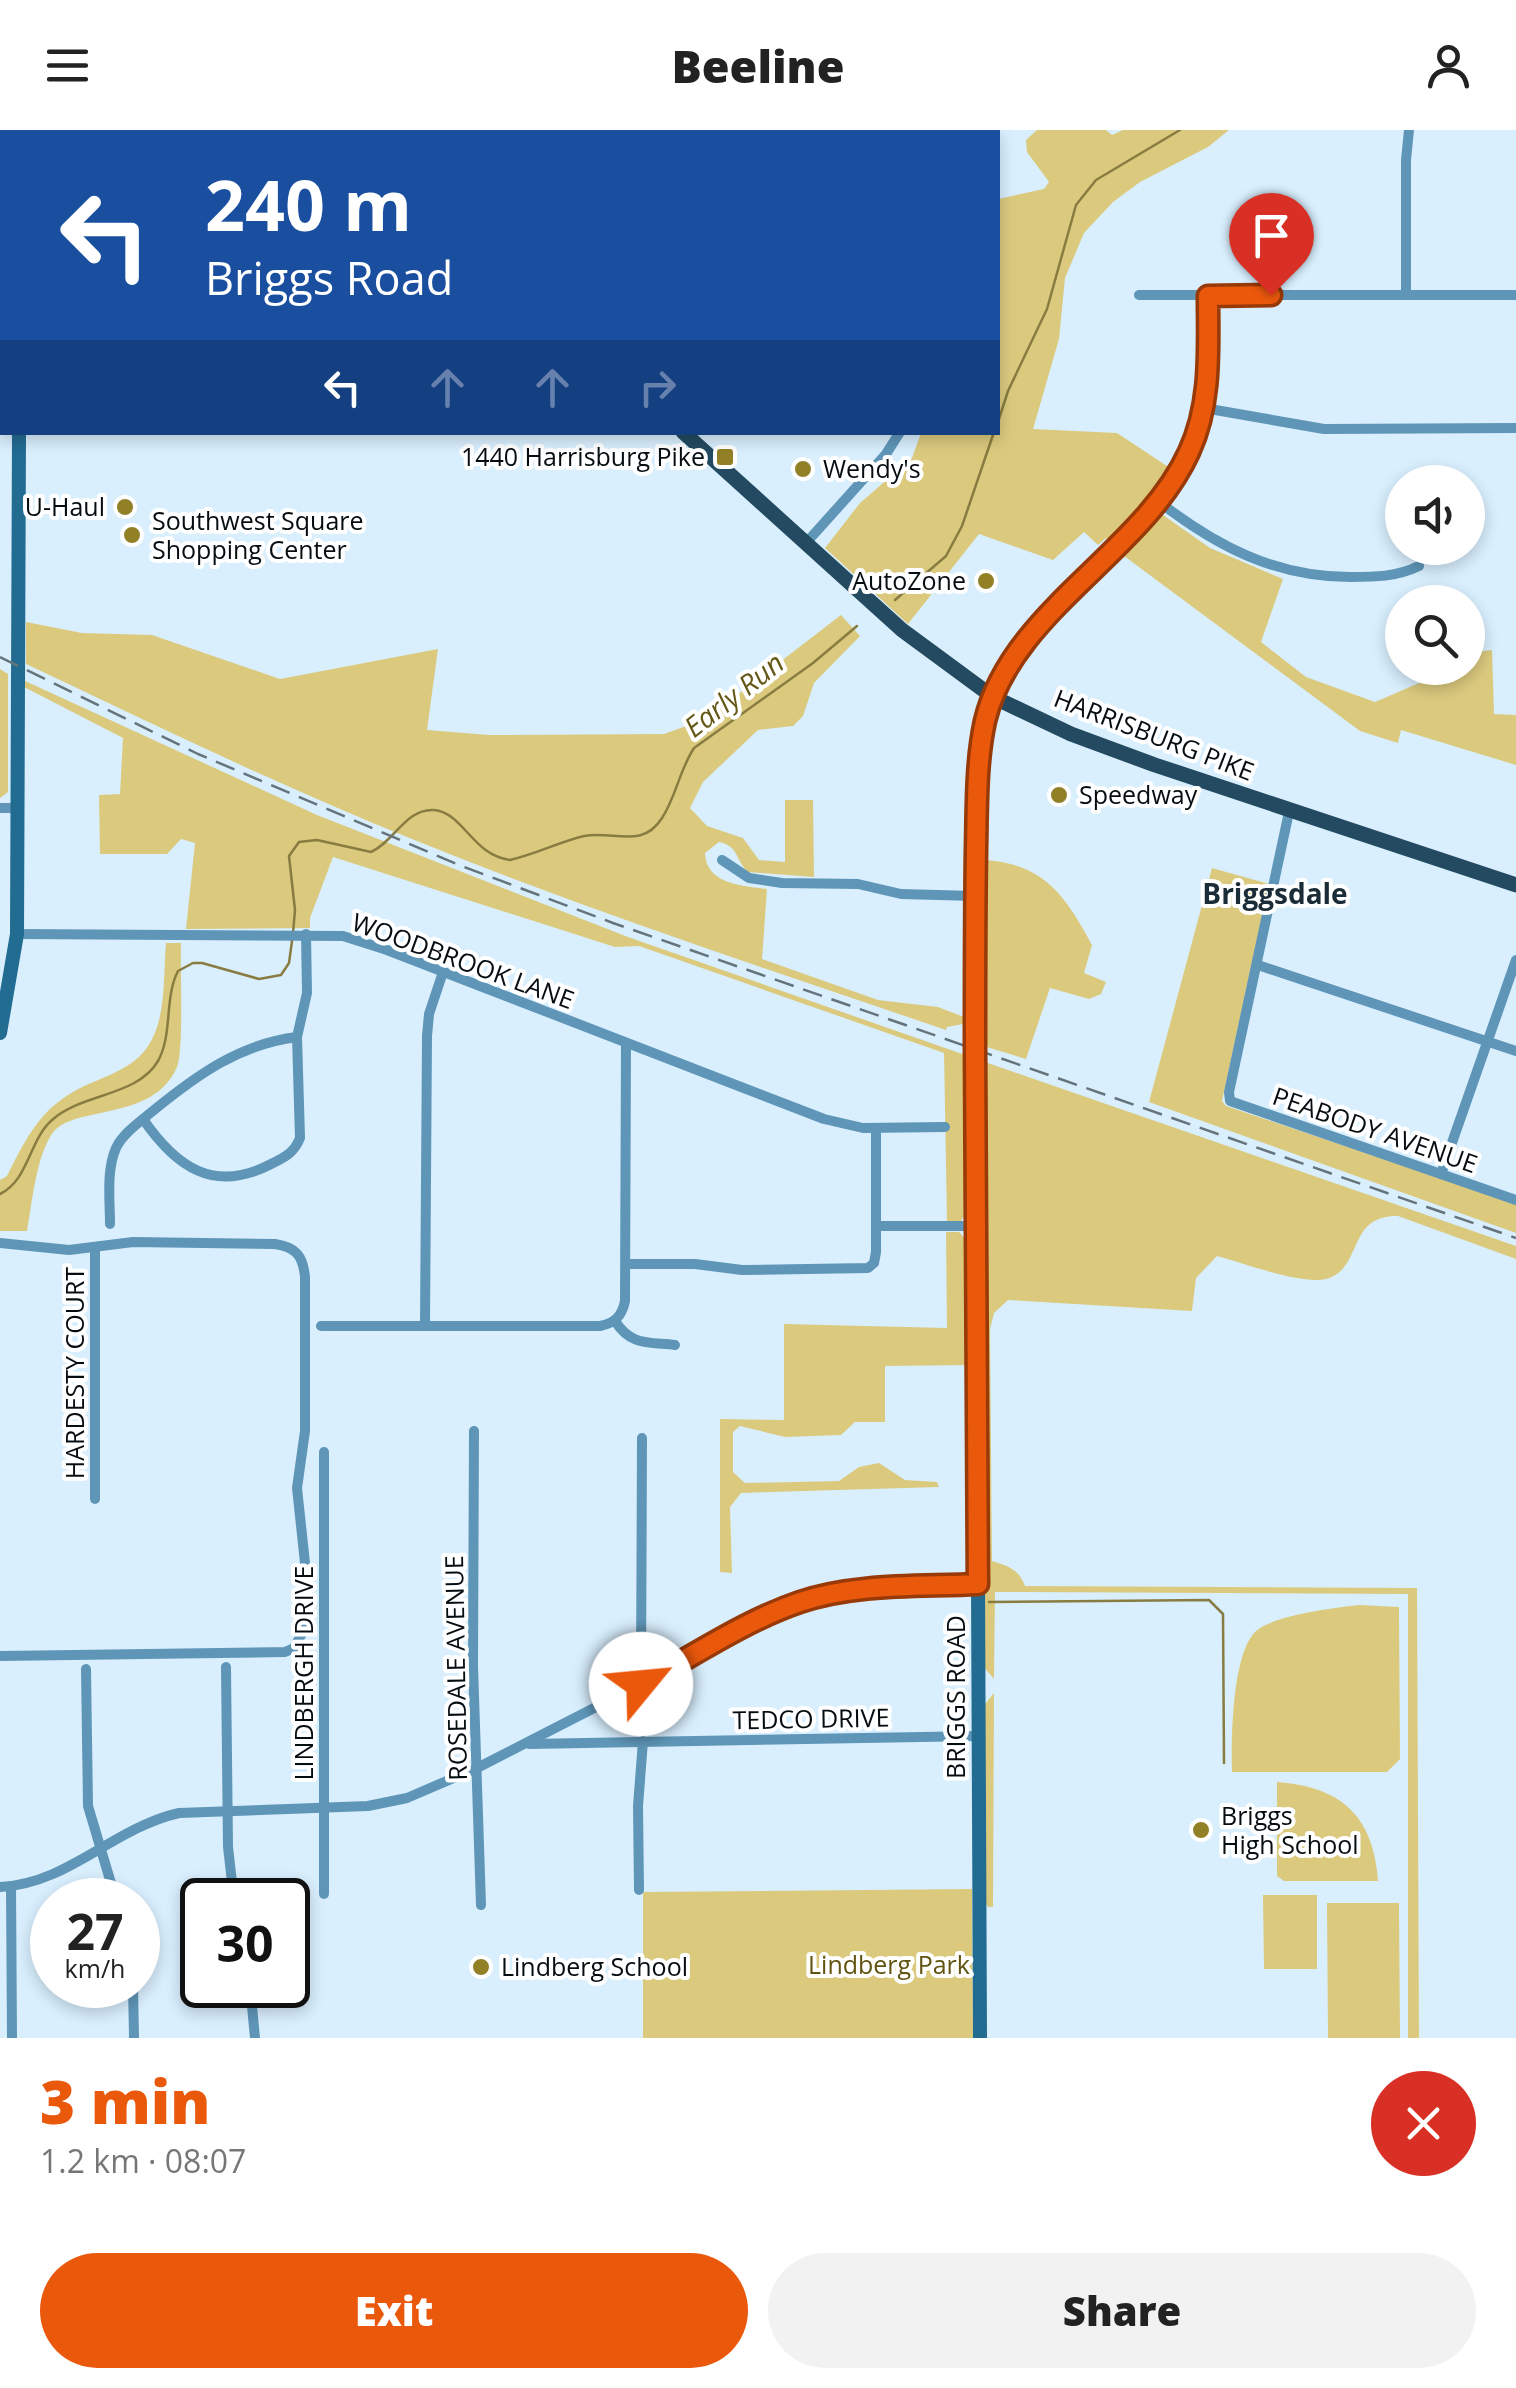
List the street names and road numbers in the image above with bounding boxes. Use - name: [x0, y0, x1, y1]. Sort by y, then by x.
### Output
- street label: HARRISBURG PIKE: [1050, 680, 1259, 788]
- street label: WOODBROOK LANE: [348, 904, 579, 1016]
- street label: PEABODY AVENUE: [1268, 1078, 1482, 1180]
- street label: HARDESTY COURT: [57, 1267, 91, 1479]
- street label: ROSEDALE AVENUE: [436, 1555, 474, 1781]
- street label: LINDBERGH DRIVE: [286, 1566, 320, 1780]
- street label: BRIGGS ROAD: [938, 1615, 972, 1779]
- street label: TEDCO DRIVE: [732, 1700, 890, 1736]

